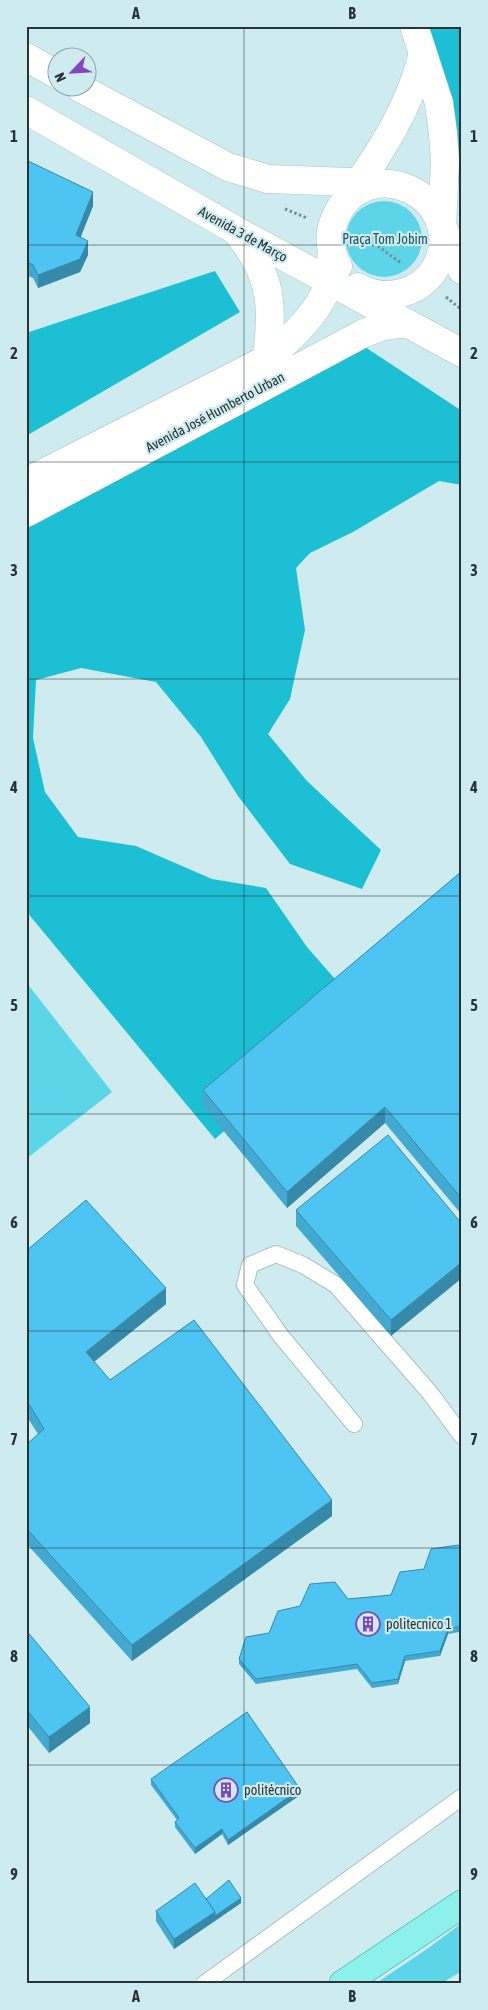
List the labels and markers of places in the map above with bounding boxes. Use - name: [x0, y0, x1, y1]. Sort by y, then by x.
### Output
- building icon: politecnico 1: [355, 1611, 381, 1637]
- place label: politecnico 1: [386, 1616, 452, 1632]
- building icon: politécnico: [213, 1777, 239, 1803]
- place label: politécnico: [244, 1782, 301, 1798]

